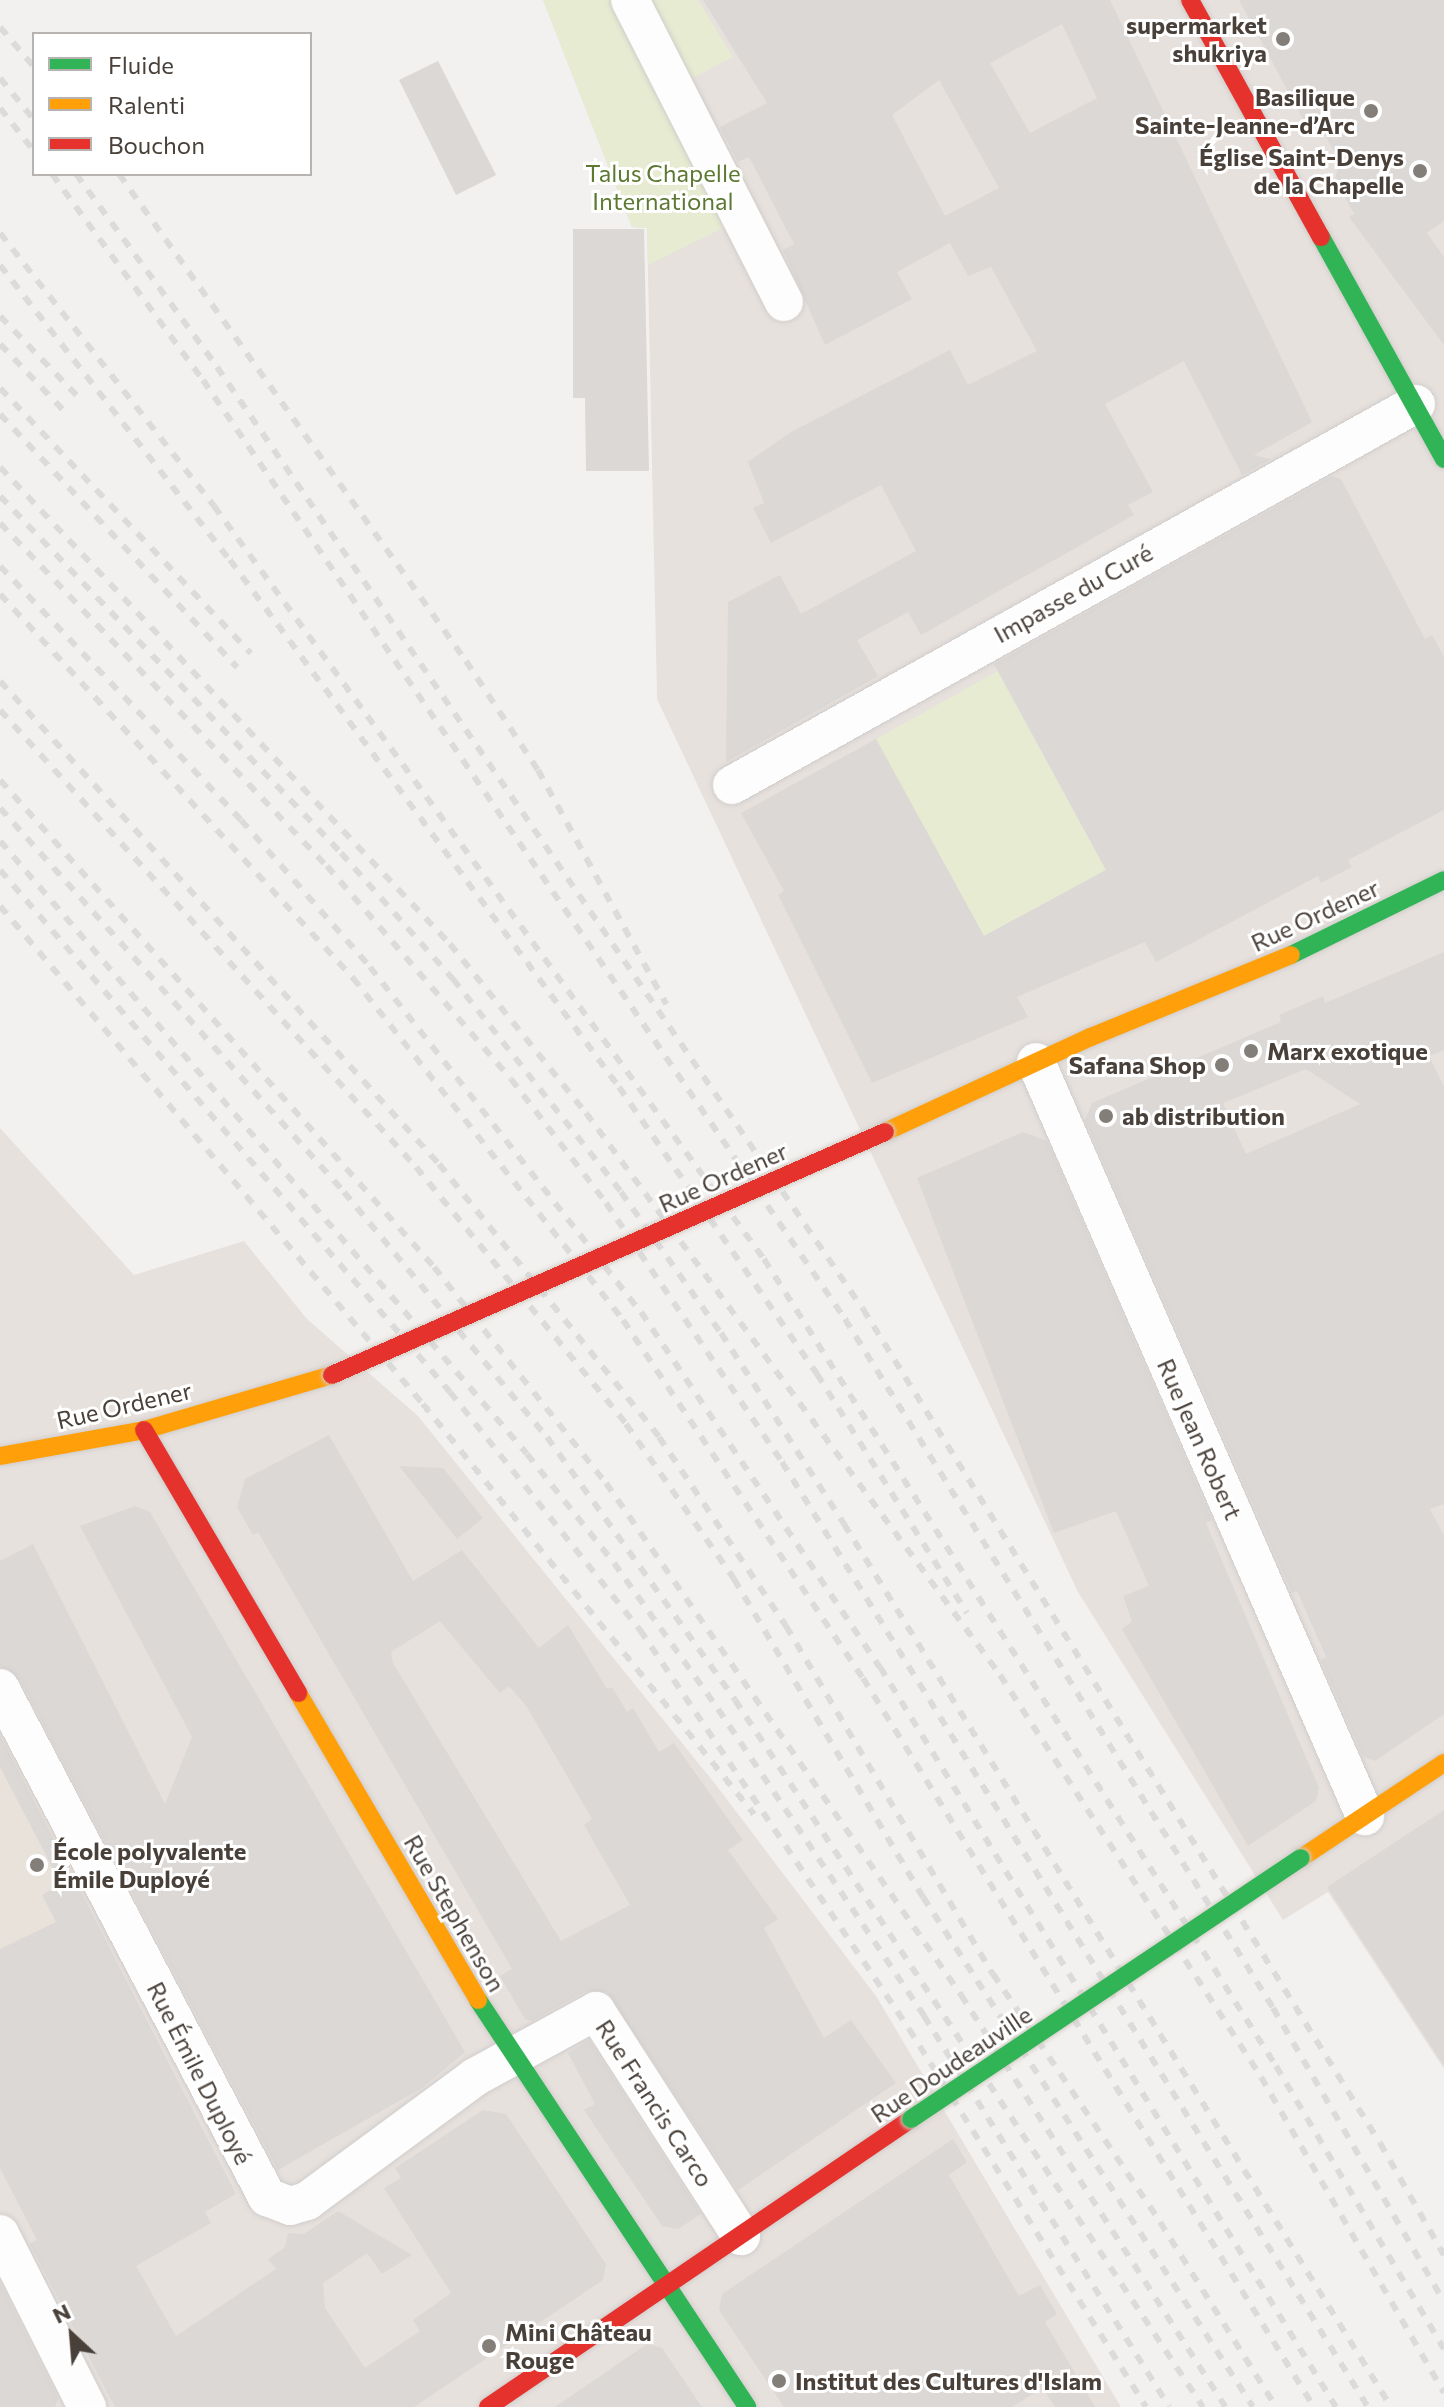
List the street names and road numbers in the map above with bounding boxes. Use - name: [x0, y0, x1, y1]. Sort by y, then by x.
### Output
- street label: Impasse du Curé: [989, 538, 1157, 648]
- street label: Rue Ordener: [1246, 873, 1384, 957]
- street label: Rue Ordener: [654, 1136, 792, 1218]
- street label: Rue Jean Robert: [1152, 1354, 1248, 1524]
- street label: Rue Ordener: [54, 1375, 194, 1435]
- street label: Rue Stephenson: [398, 1830, 512, 1996]
- street label: Rue Émile Duployé: [141, 1977, 259, 2169]
- street label: Rue Doudeauville: [865, 2000, 1037, 2128]
- street label: Rue Francis Carco: [590, 2014, 720, 2192]

